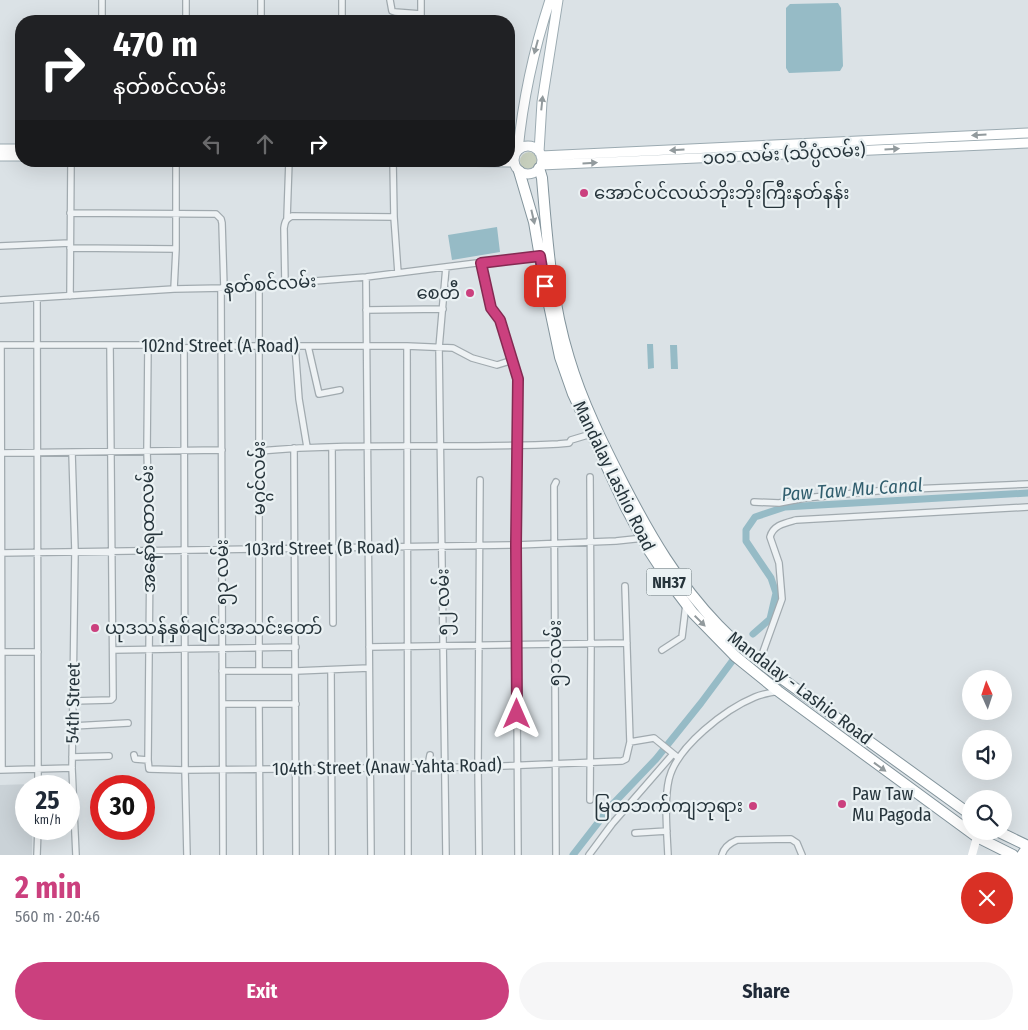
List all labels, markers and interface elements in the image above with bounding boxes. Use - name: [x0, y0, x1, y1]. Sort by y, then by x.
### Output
- text: 470 m: [113, 23, 198, 65]
- icon: right: [30, 35, 95, 100]
- one-way arrow: [532, 39, 540, 54]
- text: နတ်စင်လမ်း: [113, 73, 227, 100]
- one-way arrow: [538, 95, 546, 111]
- icon: left: [198, 130, 226, 158]
- icon: ahead: [251, 130, 279, 158]
- icon: right: [304, 130, 332, 158]
- one-way arrow: [971, 132, 987, 140]
- street label: ၁၀၁ လမ်း (သိပ္ပံလမ်း): [702, 136, 866, 174]
- one-way arrow: [884, 145, 900, 153]
- one-way arrow: [669, 146, 685, 154]
- one-way arrow: [582, 159, 598, 167]
- place label: အောင်ပင်လယ်ဘိုးဘိုးကြီးနတ်နန်း: [594, 179, 849, 208]
- marker: အောင်ပင်လယ်ဘိုးဘိုးကြီးနတ်နန်း: [578, 187, 590, 199]
- one-way arrow: [529, 210, 537, 225]
- pin: [524, 265, 566, 307]
- street label: နတ်စင်လမ်း: [223, 268, 317, 302]
- icon: arrive: [531, 272, 559, 300]
- place label: စေတီ: [417, 279, 460, 304]
- marker: စေတီ: [464, 287, 476, 299]
- street label: 102nd Street (A Road): [141, 335, 299, 357]
- street label: Mandalay Lashio Road: [568, 397, 660, 555]
- street label: မဂ္ဂင်လမ်း: [246, 441, 274, 515]
- street label: အနော်ရထာလမ်း: [134, 465, 164, 593]
- water label: Paw Taw Mu Canal: [781, 473, 923, 506]
- street label: 103rd Street (B Road): [245, 536, 399, 560]
- street label: ၅၃ လမ်း: [209, 539, 237, 605]
- street label: ၅၂ လမ်း: [429, 568, 459, 636]
- road number: NH37: [646, 568, 692, 596]
- one-way arrow: [694, 614, 706, 626]
- place label: ယုဒသန်နှစ်ချင်းအသင်းတော်: [105, 615, 323, 643]
- street label: ၅၁ လမ်း: [542, 620, 570, 686]
- marker: ယုဒသန်နှစ်ချင်းအသင်းတော်: [89, 622, 101, 634]
- street label: Mandalay - Lashio Road: [723, 627, 877, 749]
- street label: 54th Street: [61, 662, 85, 744]
- north arrow: [962, 670, 1012, 720]
- map controls: [962, 670, 1012, 840]
- position arrow: [490, 687, 542, 739]
- button: sound: [962, 730, 1012, 780]
- street label: 104th Street (Anaw Yahta Road): [272, 754, 502, 780]
- one-way arrow: [874, 762, 887, 772]
- speed limit sign: 30: [90, 775, 155, 840]
- place label: Paw Taw Mu Pagoda: [852, 783, 932, 826]
- text: 25: [36, 786, 59, 816]
- button: search: [962, 790, 1012, 840]
- place label: မြတဘက်ကျဘုရား: [594, 793, 743, 821]
- marker: Paw Taw Mu Pagoda: [836, 798, 848, 810]
- marker: မြတဘက်ကျဘုရား: [747, 800, 759, 812]
- text: km/h: [34, 813, 61, 827]
- text: 2 min: [15, 870, 82, 906]
- button: close: [961, 872, 1013, 924]
- text: 560 m · 20:46: [15, 907, 100, 926]
- button: Exit: [15, 962, 509, 1020]
- button: Share: [519, 962, 1013, 1020]

